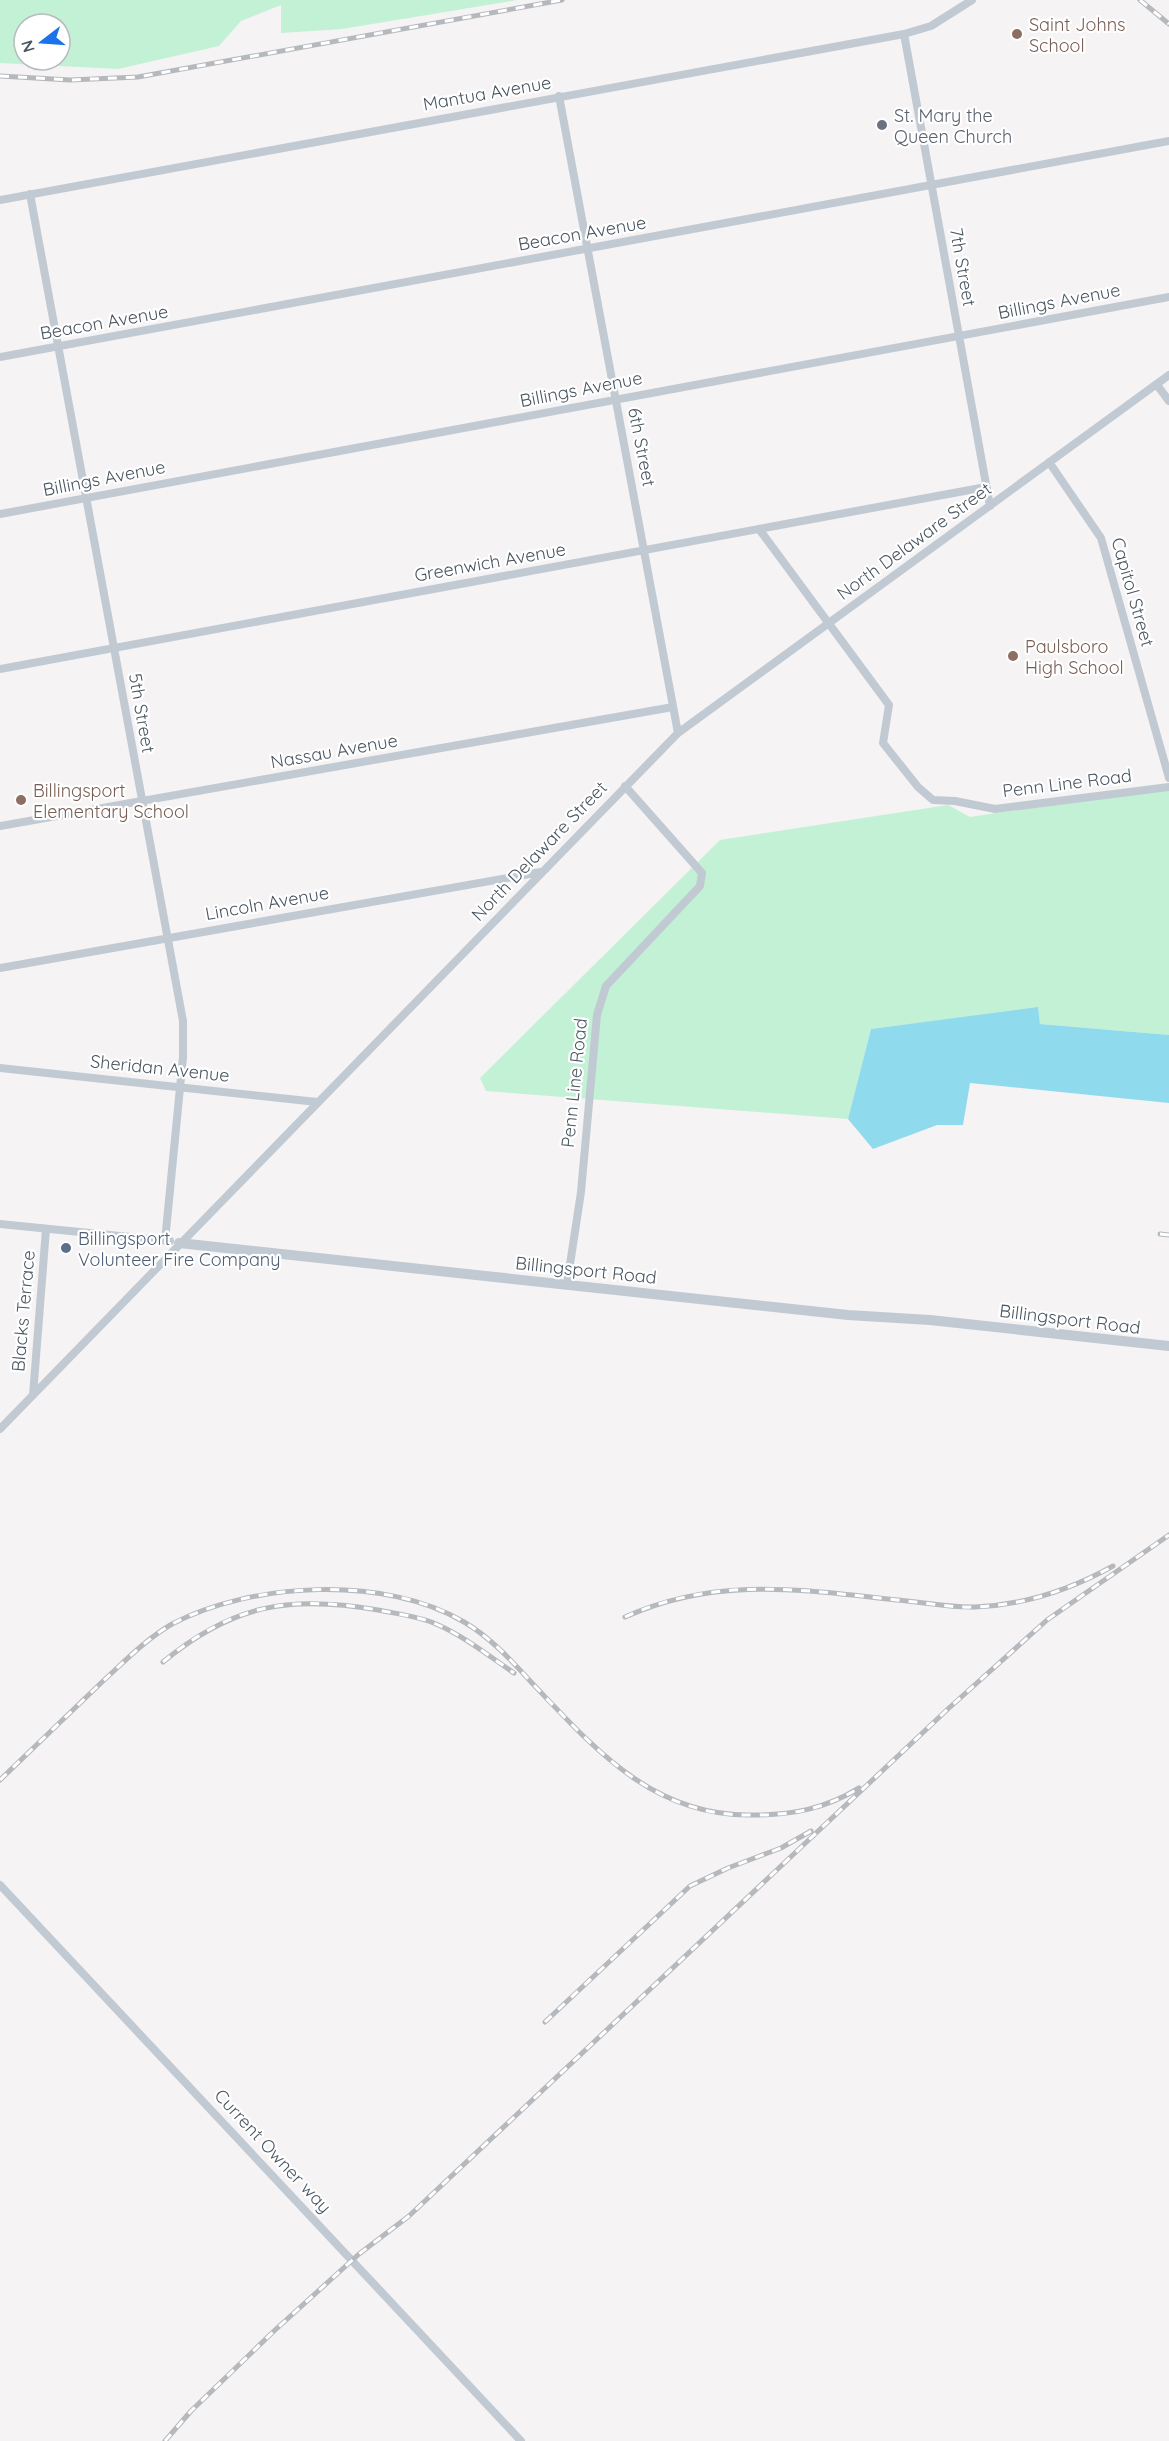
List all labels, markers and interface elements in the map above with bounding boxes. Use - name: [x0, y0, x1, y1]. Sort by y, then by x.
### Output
- north arrow: [12, 12, 72, 72]
- place label: Saint Johns School: [1029, 13, 1126, 57]
- marker: Saint Johns School: [1010, 27, 1024, 41]
- text: N: [16, 38, 39, 55]
- street label: Mantua Avenue: [421, 70, 553, 116]
- place label: St. Mary the Queen Church: [894, 104, 1012, 148]
- marker: St. Mary the Queen Church: [875, 118, 889, 132]
- street label: Beacon Avenue: [516, 210, 648, 256]
- street label: 7th Street: [945, 226, 981, 308]
- street label: Billings Avenue: [996, 278, 1122, 324]
- street label: Beacon Avenue: [38, 299, 170, 345]
- street label: Billings Avenue: [518, 366, 644, 412]
- street label: 6th Street: [623, 405, 661, 489]
- street label: Billings Avenue: [41, 455, 167, 501]
- street label: North Delaware Street: [832, 477, 996, 605]
- street label: Capitol Street: [1106, 535, 1160, 649]
- street label: Greenwich Avenue: [413, 537, 567, 587]
- place label: Paulsboro High School: [1025, 635, 1124, 679]
- marker: Paulsboro High School: [1006, 649, 1020, 663]
- street label: 5th Street: [124, 671, 160, 755]
- street label: Nassau Avenue: [269, 729, 399, 773]
- street label: Penn Line Road: [1001, 764, 1133, 802]
- street label: North Delaware Street: [466, 776, 612, 926]
- place label: Billingsport Elementary School: [33, 779, 189, 823]
- marker: Billingsport Elementary School: [14, 793, 28, 807]
- street label: Lincoln Avenue: [203, 881, 331, 925]
- street label: Penn Line Road: [556, 1017, 592, 1149]
- street label: Sheridan Avenue: [89, 1049, 231, 1087]
- place label: Billingsport Volunteer Fire Company: [78, 1227, 280, 1271]
- marker: Billingsport Volunteer Fire Company: [59, 1241, 73, 1255]
- street label: Blacks Terrace: [6, 1249, 40, 1373]
- street label: Billingsport Road: [514, 1251, 658, 1289]
- street label: Billingsport Road: [998, 1299, 1142, 1339]
- street label: Current Owner way: [210, 2084, 336, 2218]

